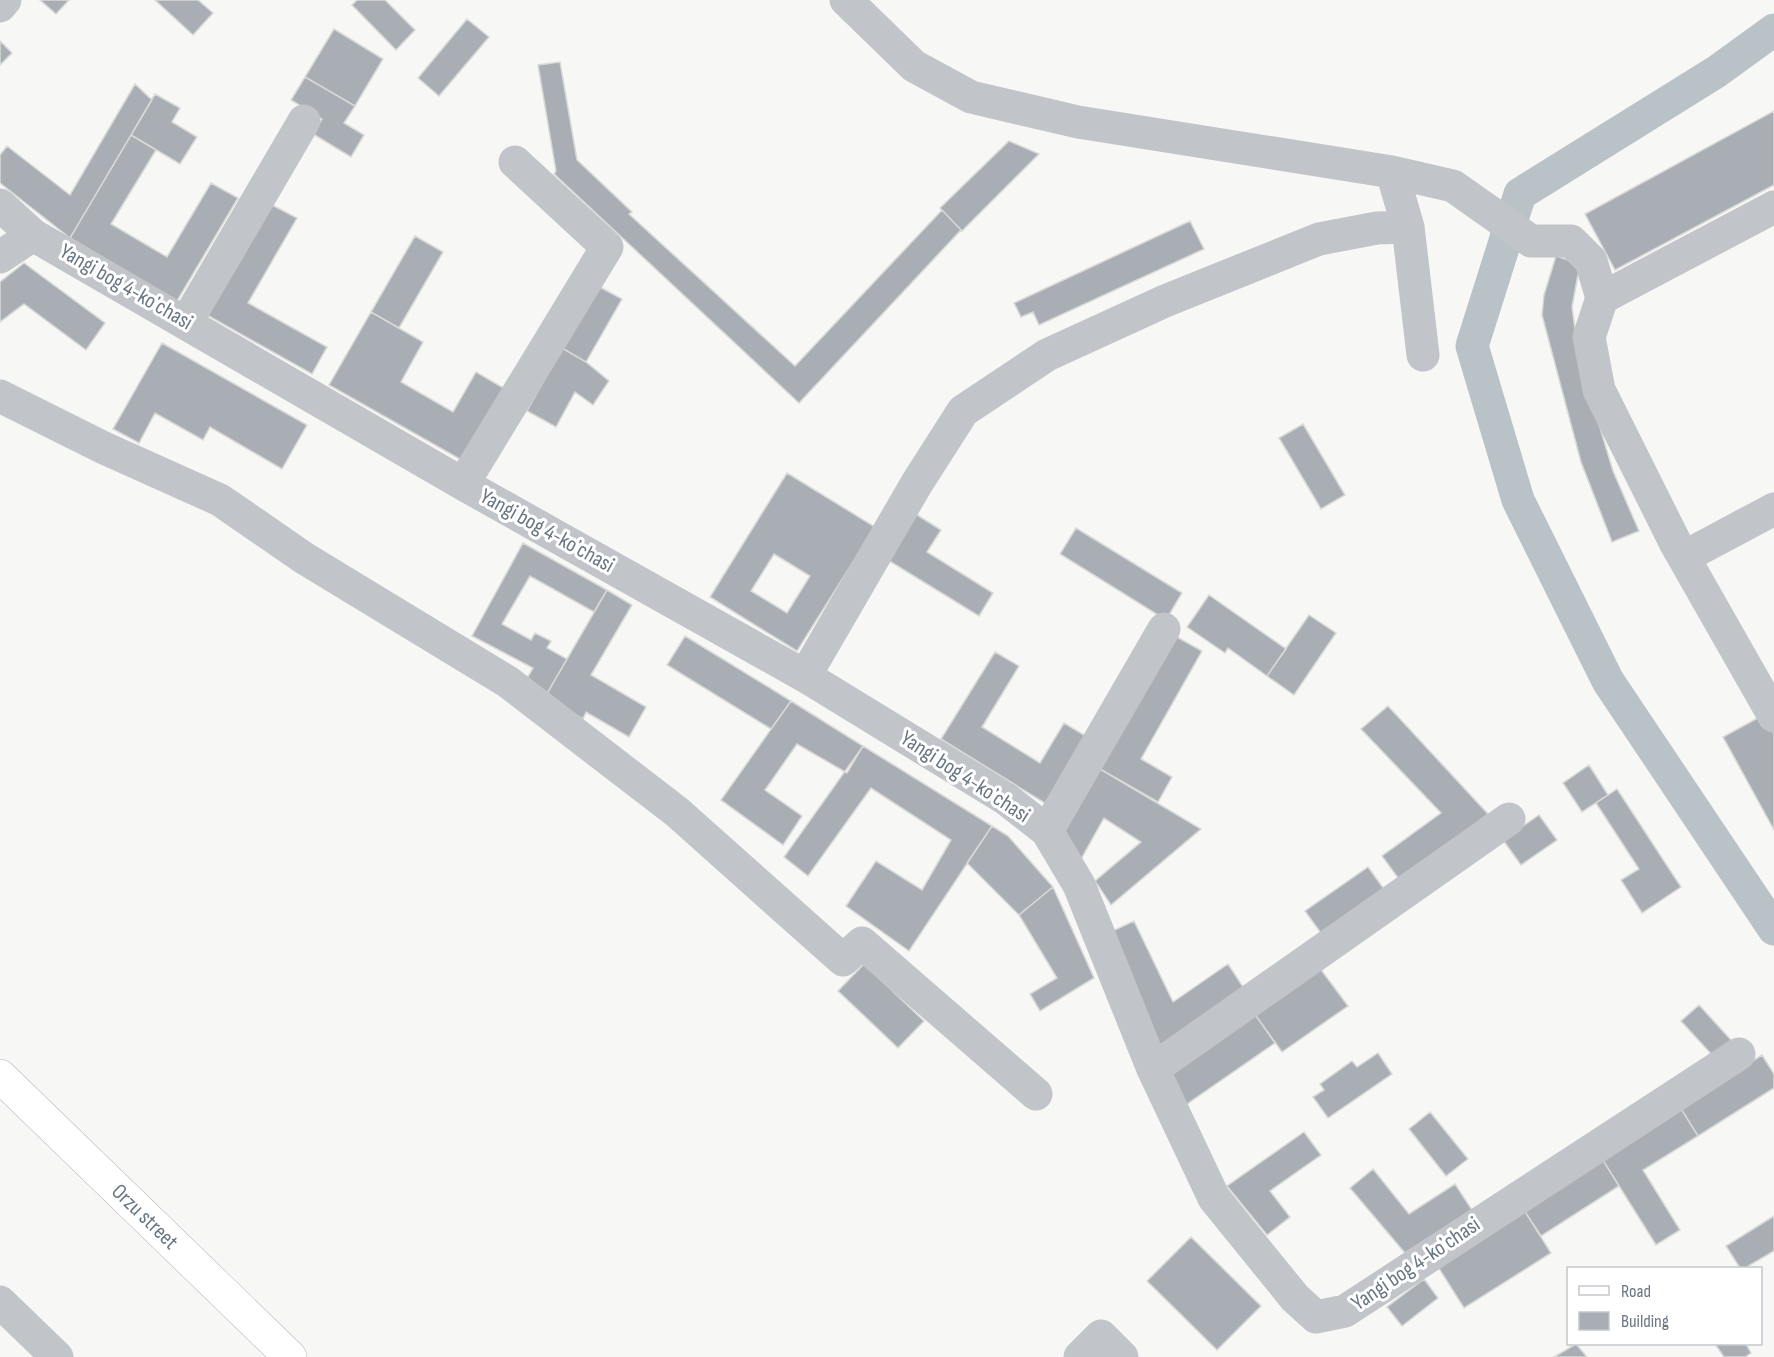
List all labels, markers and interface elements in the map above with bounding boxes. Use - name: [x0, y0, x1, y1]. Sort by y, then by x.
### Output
- street label: Yangi bog 4-koʼchasi: [55, 238, 197, 336]
- street label: Yangi bog 4-koʼchasi: [475, 483, 619, 579]
- street label: Yangi bog 4-koʼchasi: [895, 725, 1035, 829]
- street label: Orzu street: [106, 1178, 184, 1255]
- street label: Yangi bog 4-koʼchasi: [1347, 1211, 1485, 1317]
- legend: [1567, 1267, 1762, 1345]
- text: Road: [1621, 1281, 1651, 1302]
- text: Building: [1621, 1311, 1669, 1332]

